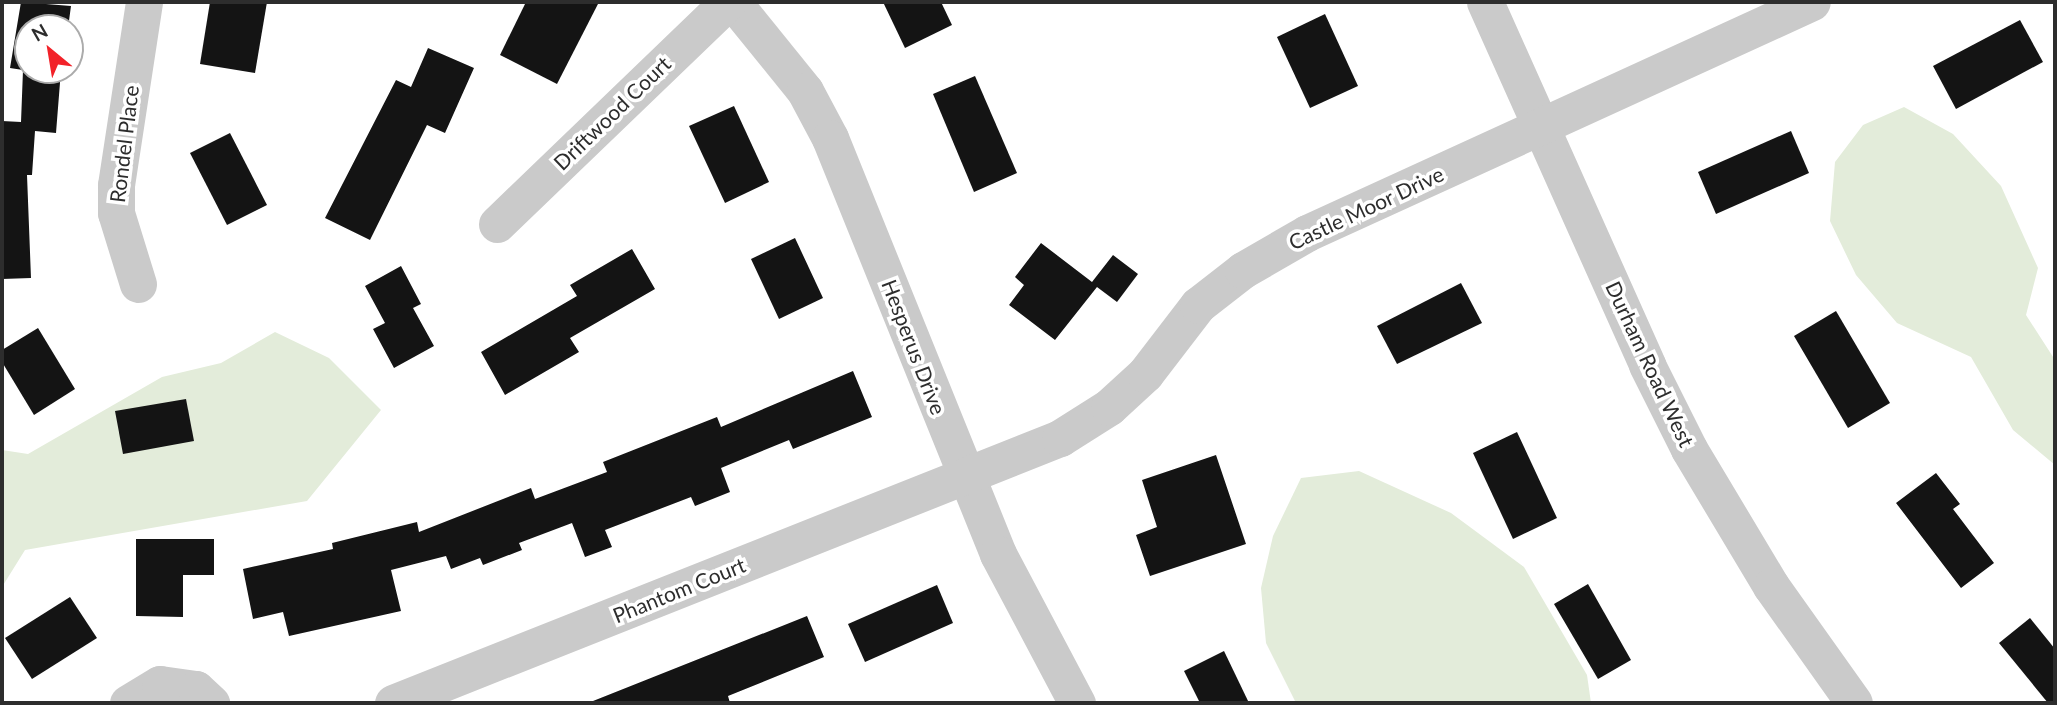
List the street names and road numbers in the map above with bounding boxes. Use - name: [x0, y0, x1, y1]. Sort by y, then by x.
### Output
- street label: Driftwood Court: [548, 51, 676, 175]
- street label: Rondel Place: [104, 84, 144, 204]
- street label: Castle Moor Drive: [1284, 161, 1448, 255]
- street label: Hesperus Drive: [877, 276, 951, 418]
- street label: Durham Road West: [1601, 277, 1699, 451]
- street label: Phantom Court: [609, 552, 749, 628]

